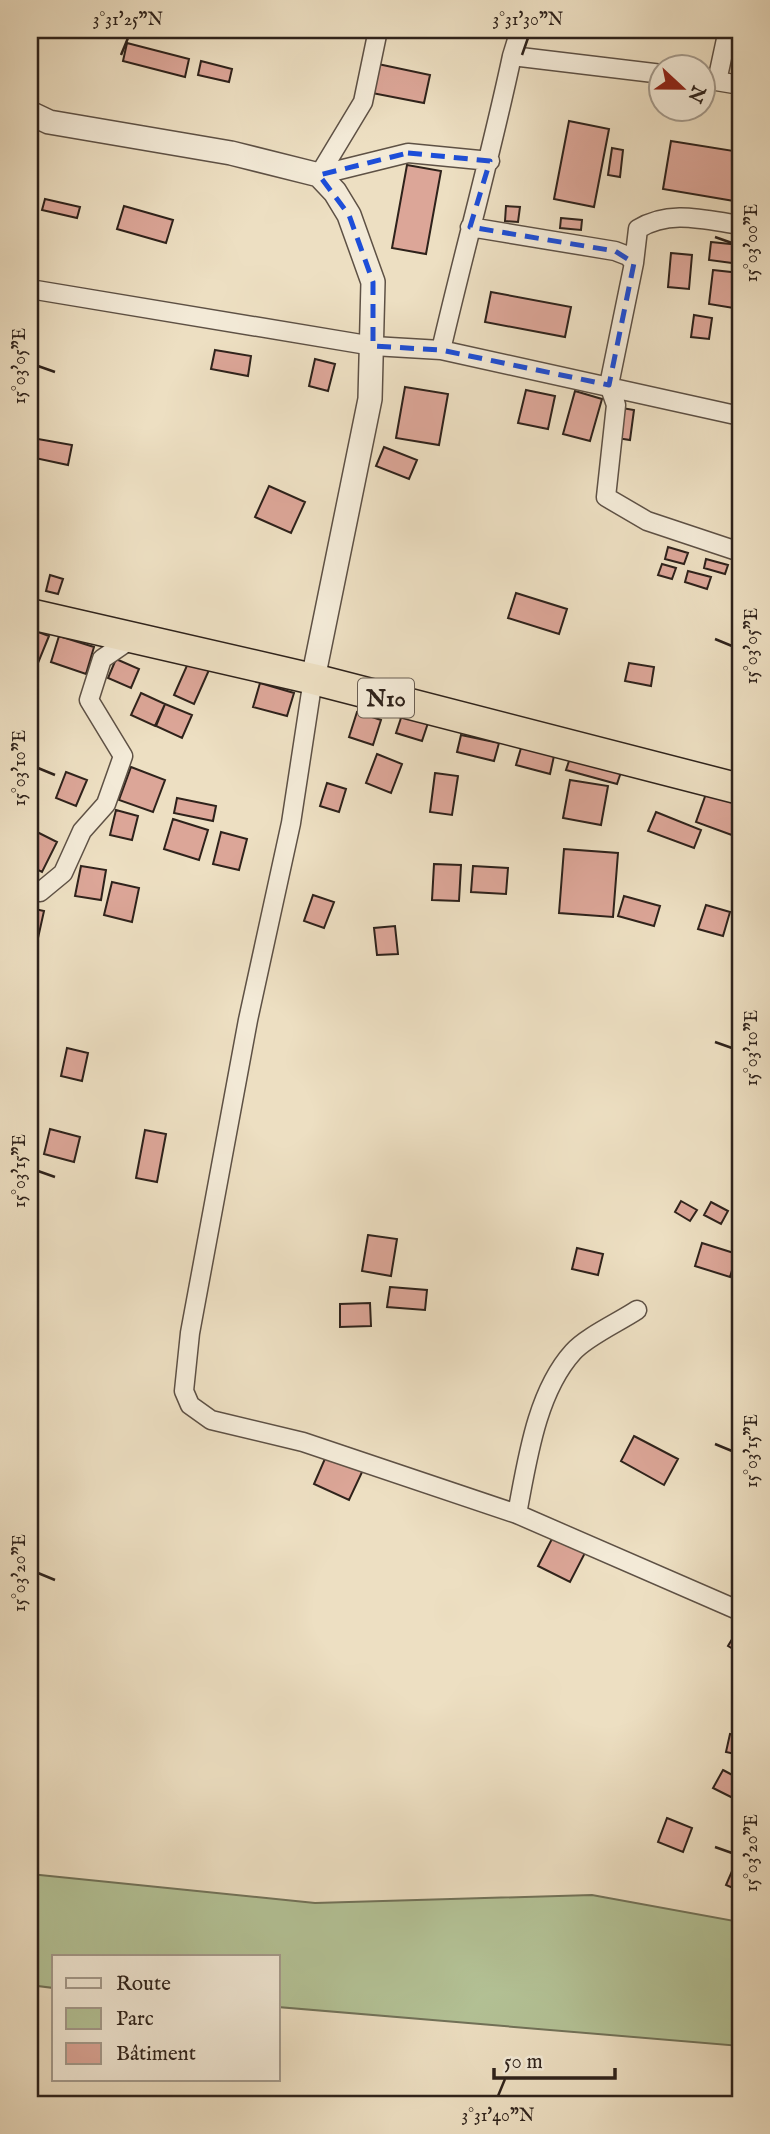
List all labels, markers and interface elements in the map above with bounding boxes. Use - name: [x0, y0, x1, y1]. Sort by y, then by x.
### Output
- text: 3°31'25"N: [93, 9, 164, 32]
- text: 3°31'30"N: [493, 9, 564, 32]
- north arrow: [648, 52, 718, 122]
- text: N: [681, 81, 710, 106]
- text: 15°03'00"E: [741, 204, 764, 282]
- text: 15°03'05"E: [9, 328, 32, 404]
- text: 15°03'05"E: [741, 608, 764, 684]
- road number: N10: [358, 678, 414, 718]
- text: 15°03'10"E: [9, 730, 32, 806]
- text: 15°03'10"E: [741, 1010, 764, 1086]
- text: 15°03'15"E: [9, 1134, 32, 1208]
- text: 15°03'15"E: [741, 1414, 764, 1488]
- text: 15°03'20"E: [9, 1534, 32, 1612]
- text: 15°03'20"E: [741, 1814, 764, 1892]
- legend: [52, 1955, 280, 2082]
- text: Route: [116, 1971, 171, 1998]
- text: Parc: [116, 2006, 154, 2033]
- scale bar: [494, 2036, 614, 2080]
- text: Bâtiment: [116, 2041, 196, 2068]
- text: 50 m: [504, 2049, 543, 2076]
- text: 3°31'40"N: [461, 2105, 535, 2128]

